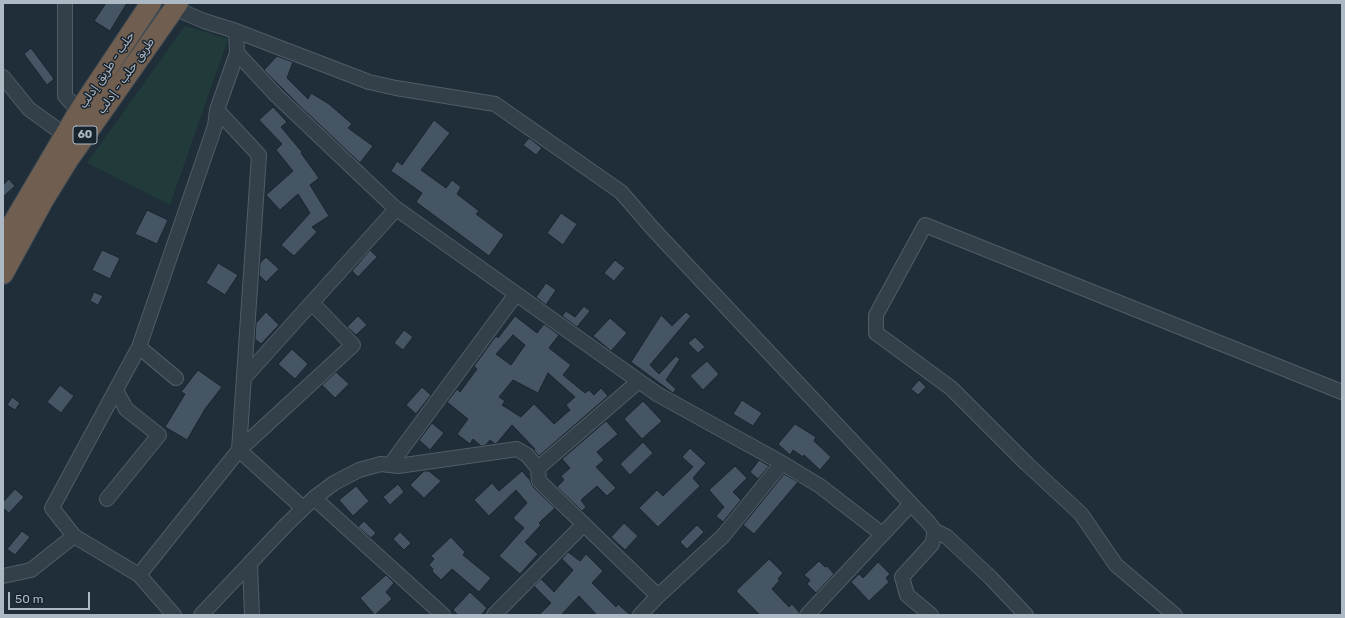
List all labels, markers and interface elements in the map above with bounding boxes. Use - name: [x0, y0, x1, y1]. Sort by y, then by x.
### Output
- street label: حلب - طريق إدلب: [76, 29, 138, 111]
- street label: طريق حلب - إدلب: [94, 35, 158, 117]
- road number: 60: [73, 126, 97, 144]
- scale bar: [10, 584, 92, 610]
- text: 50 m: [15, 592, 43, 606]

